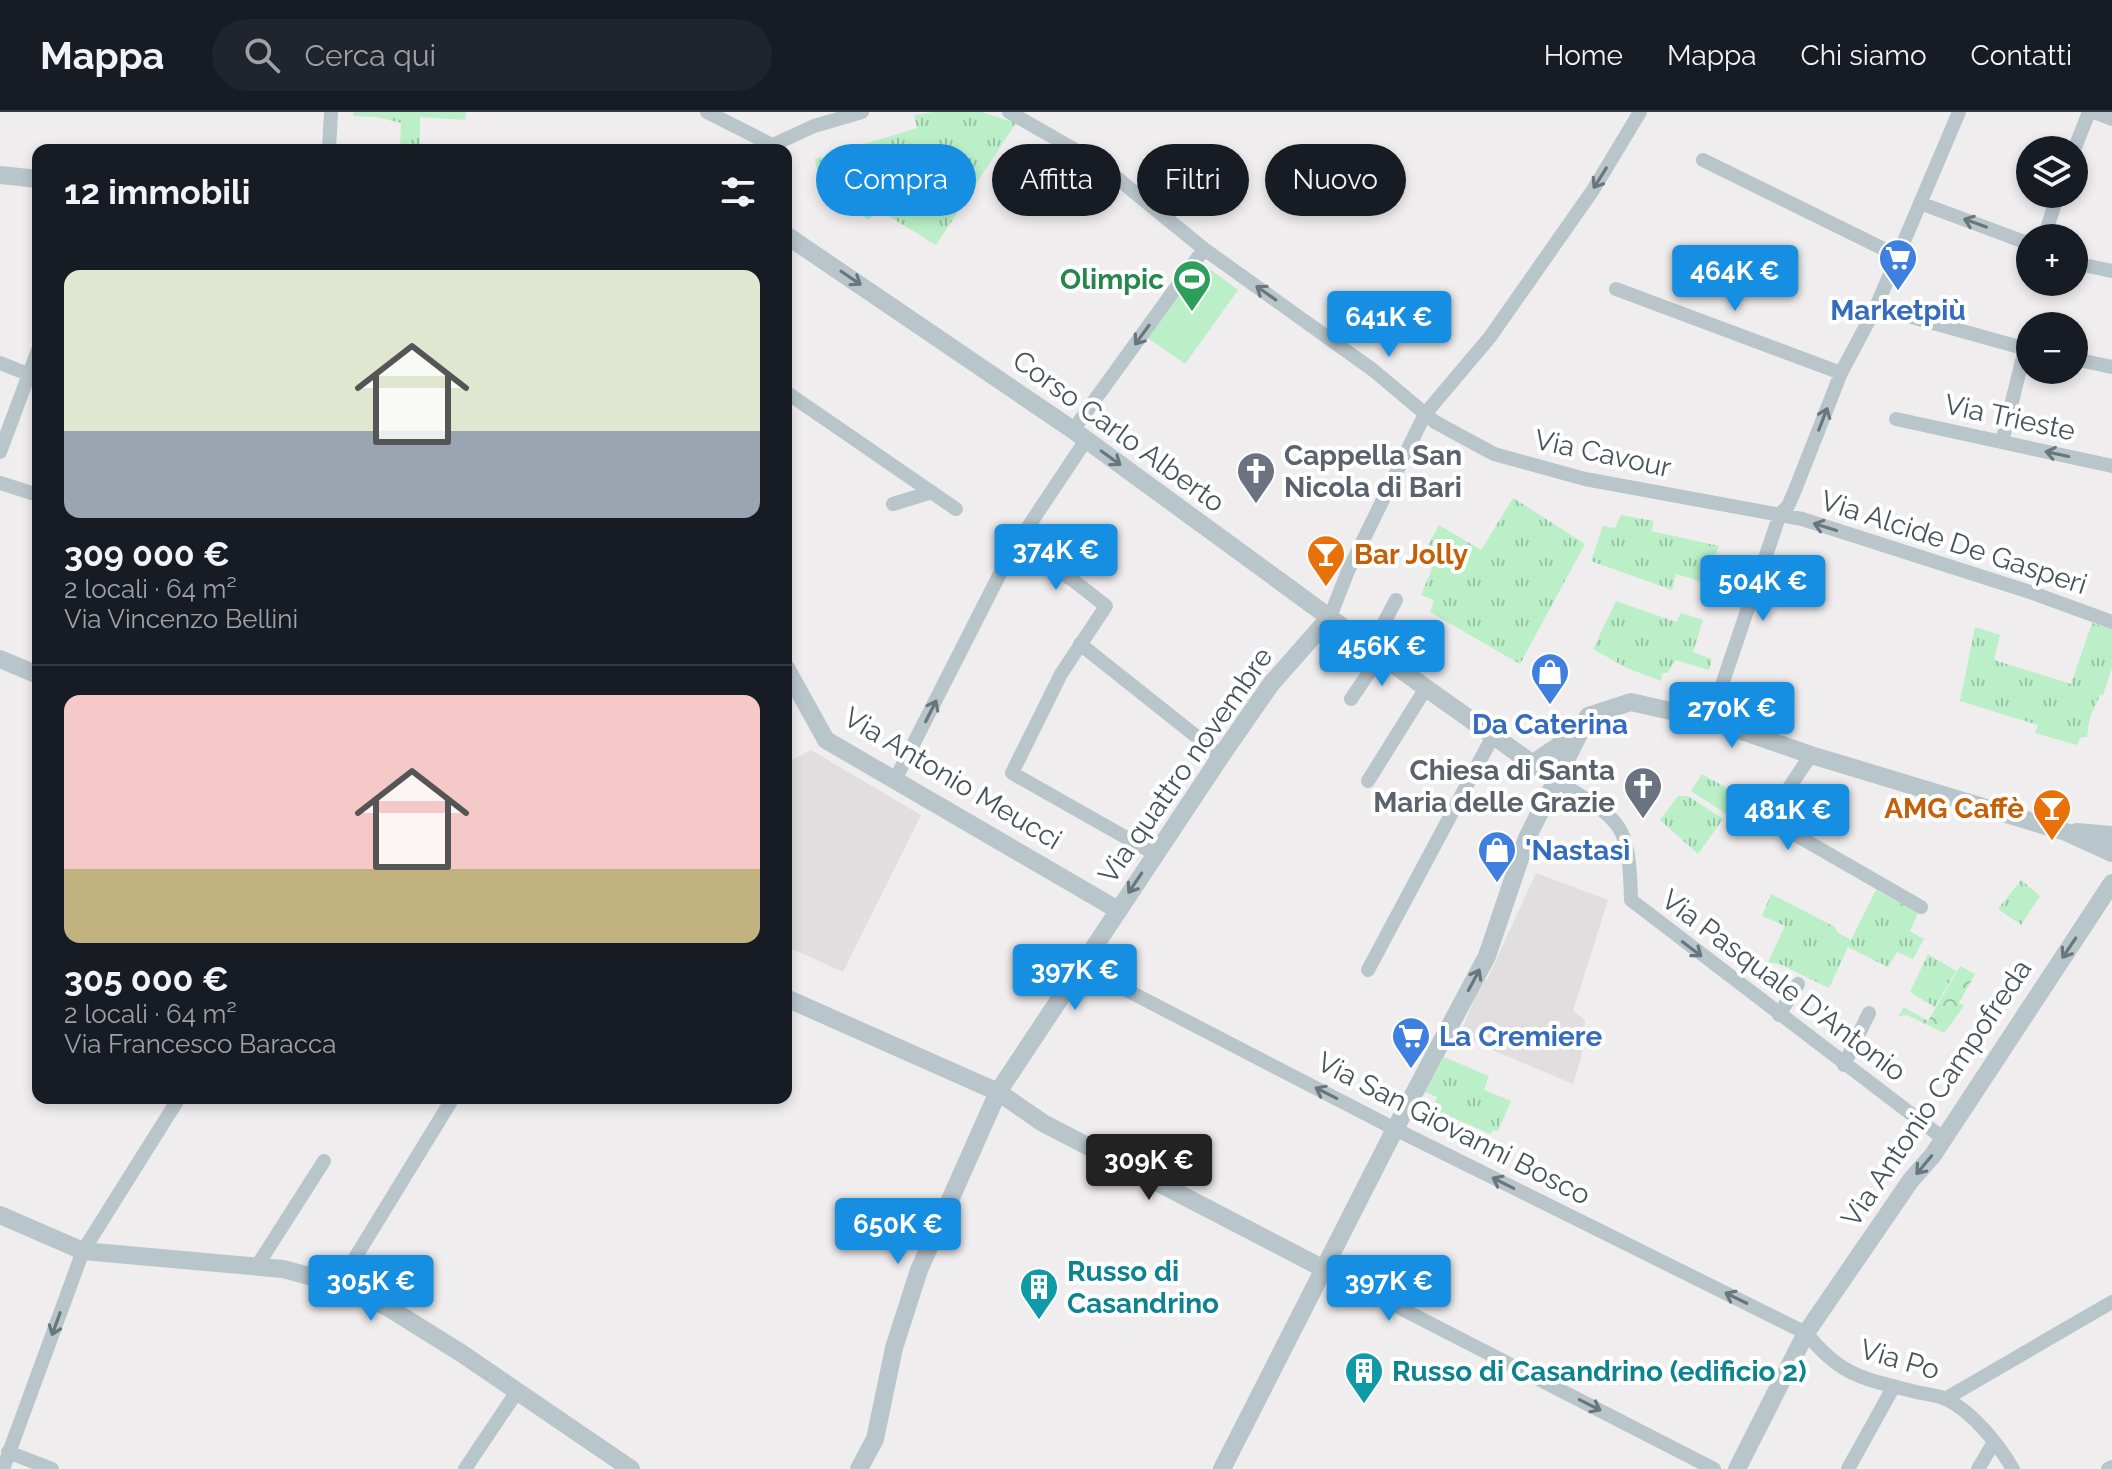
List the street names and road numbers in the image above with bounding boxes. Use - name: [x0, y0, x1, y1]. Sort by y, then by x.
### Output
- street label: Corso Carlo Alberto: [1006, 343, 1231, 519]
- street label: Via Trieste: [1942, 388, 2078, 447]
- street label: Via Cavour: [1531, 423, 1675, 484]
- street label: Via Alcide De Gasperi: [1817, 484, 2091, 601]
- street label: Via quattro novembre: [1091, 641, 1279, 890]
- street label: Via Antonio Meucci: [838, 700, 1067, 856]
- street label: Via Pasquale D'Antonio: [1655, 883, 1912, 1088]
- street label: Via Antonio Campofreda: [1835, 953, 2038, 1233]
- street label: Via San Giovanni Bosco: [1312, 1045, 1596, 1212]
- street label: Via Po: [1856, 1332, 1943, 1387]

